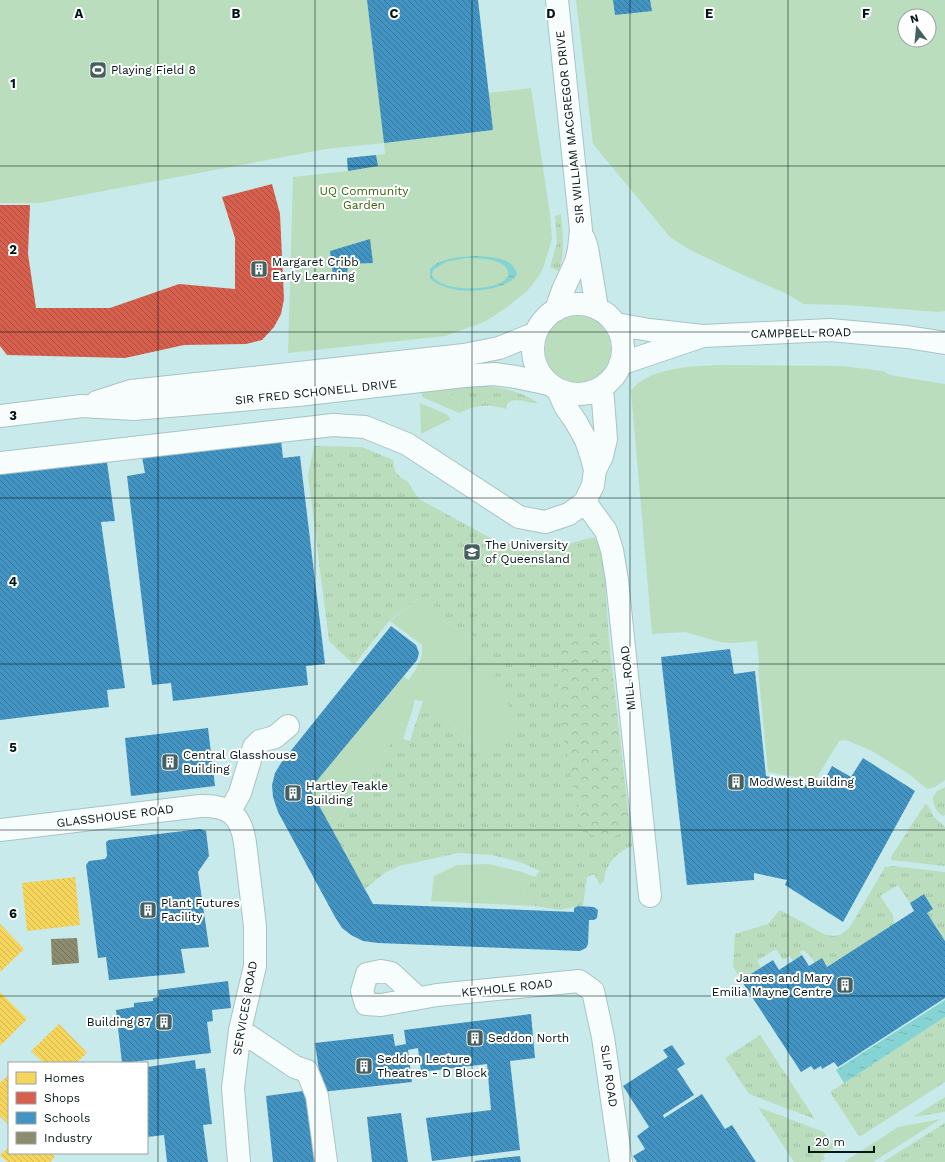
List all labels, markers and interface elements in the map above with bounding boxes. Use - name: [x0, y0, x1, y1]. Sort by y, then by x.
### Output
- text: A: [75, 6, 84, 21]
- text: B: [232, 6, 241, 21]
- text: C: [390, 6, 399, 21]
- text: D: [546, 6, 556, 21]
- text: E: [705, 6, 713, 21]
- text: F: [862, 6, 870, 21]
- north arrow: [897, 8, 937, 48]
- text: N: [909, 11, 920, 26]
- street label: SIR WILLIAM MACGREGOR DRIVE: [553, 30, 587, 224]
- sports icon: Playing Field 8: [88, 60, 108, 80]
- place label: Playing Field 8: [111, 63, 196, 77]
- text: 1: [10, 76, 16, 91]
- park label: UQ Community Garden: [319, 184, 409, 212]
- text: 2: [9, 242, 17, 257]
- place label: Margaret Cribb Early Learning: [272, 255, 359, 283]
- building icon: Margaret Cribb Early Learning: [249, 259, 269, 279]
- street label: CAMPBELL ROAD: [751, 325, 851, 341]
- street label: SIR FRED SCHONELL DRIVE: [234, 376, 398, 407]
- text: 3: [9, 408, 17, 423]
- place label: The University of Queensland: [485, 538, 570, 566]
- school or university icon: The University of Queensland: [462, 542, 482, 562]
- text: 4: [9, 574, 18, 589]
- street label: MILL ROAD: [618, 645, 638, 711]
- text: 5: [9, 740, 17, 755]
- place label: Central Glasshouse Building: [183, 748, 297, 776]
- building icon: Central Glasshouse Building: [160, 752, 180, 772]
- building icon: ModWest Building: [726, 772, 746, 792]
- place label: ModWest Building: [749, 775, 855, 789]
- place label: Hartley Teakle Building: [306, 779, 388, 807]
- building icon: Hartley Teakle Building: [283, 783, 303, 803]
- street label: GLASSHOUSE ROAD: [56, 802, 174, 830]
- place label: Plant Futures Facility: [161, 896, 240, 924]
- building icon: Plant Futures Facility: [138, 900, 158, 920]
- text: 6: [9, 906, 17, 921]
- street label: SERVICES ROAD: [230, 960, 260, 1056]
- place label: James and Mary Emilia Mayne Centre: [712, 971, 833, 999]
- building icon: James and Mary Emilia Mayne Centre: [835, 975, 855, 995]
- street label: KEYHOLE ROAD: [460, 976, 554, 1000]
- building icon: Building 87: [154, 1012, 174, 1032]
- place label: Building 87: [87, 1015, 151, 1029]
- building icon: Seddon North: [465, 1028, 485, 1048]
- place label: Seddon North: [488, 1031, 569, 1045]
- street label: SLIP ROAD: [598, 1044, 620, 1108]
- place label: Seddon Lecture Theatres - D Block: [377, 1052, 487, 1080]
- building icon: Seddon Lecture Theatres - D Block: [354, 1056, 374, 1076]
- legend: [8, 1062, 148, 1154]
- text: Homes: [44, 1071, 85, 1085]
- text: Shops: [44, 1091, 80, 1105]
- text: Schools: [44, 1111, 90, 1125]
- scale bar: [809, 1128, 874, 1154]
- text: Industry: [44, 1131, 93, 1145]
- text: 20 m: [815, 1135, 845, 1149]

